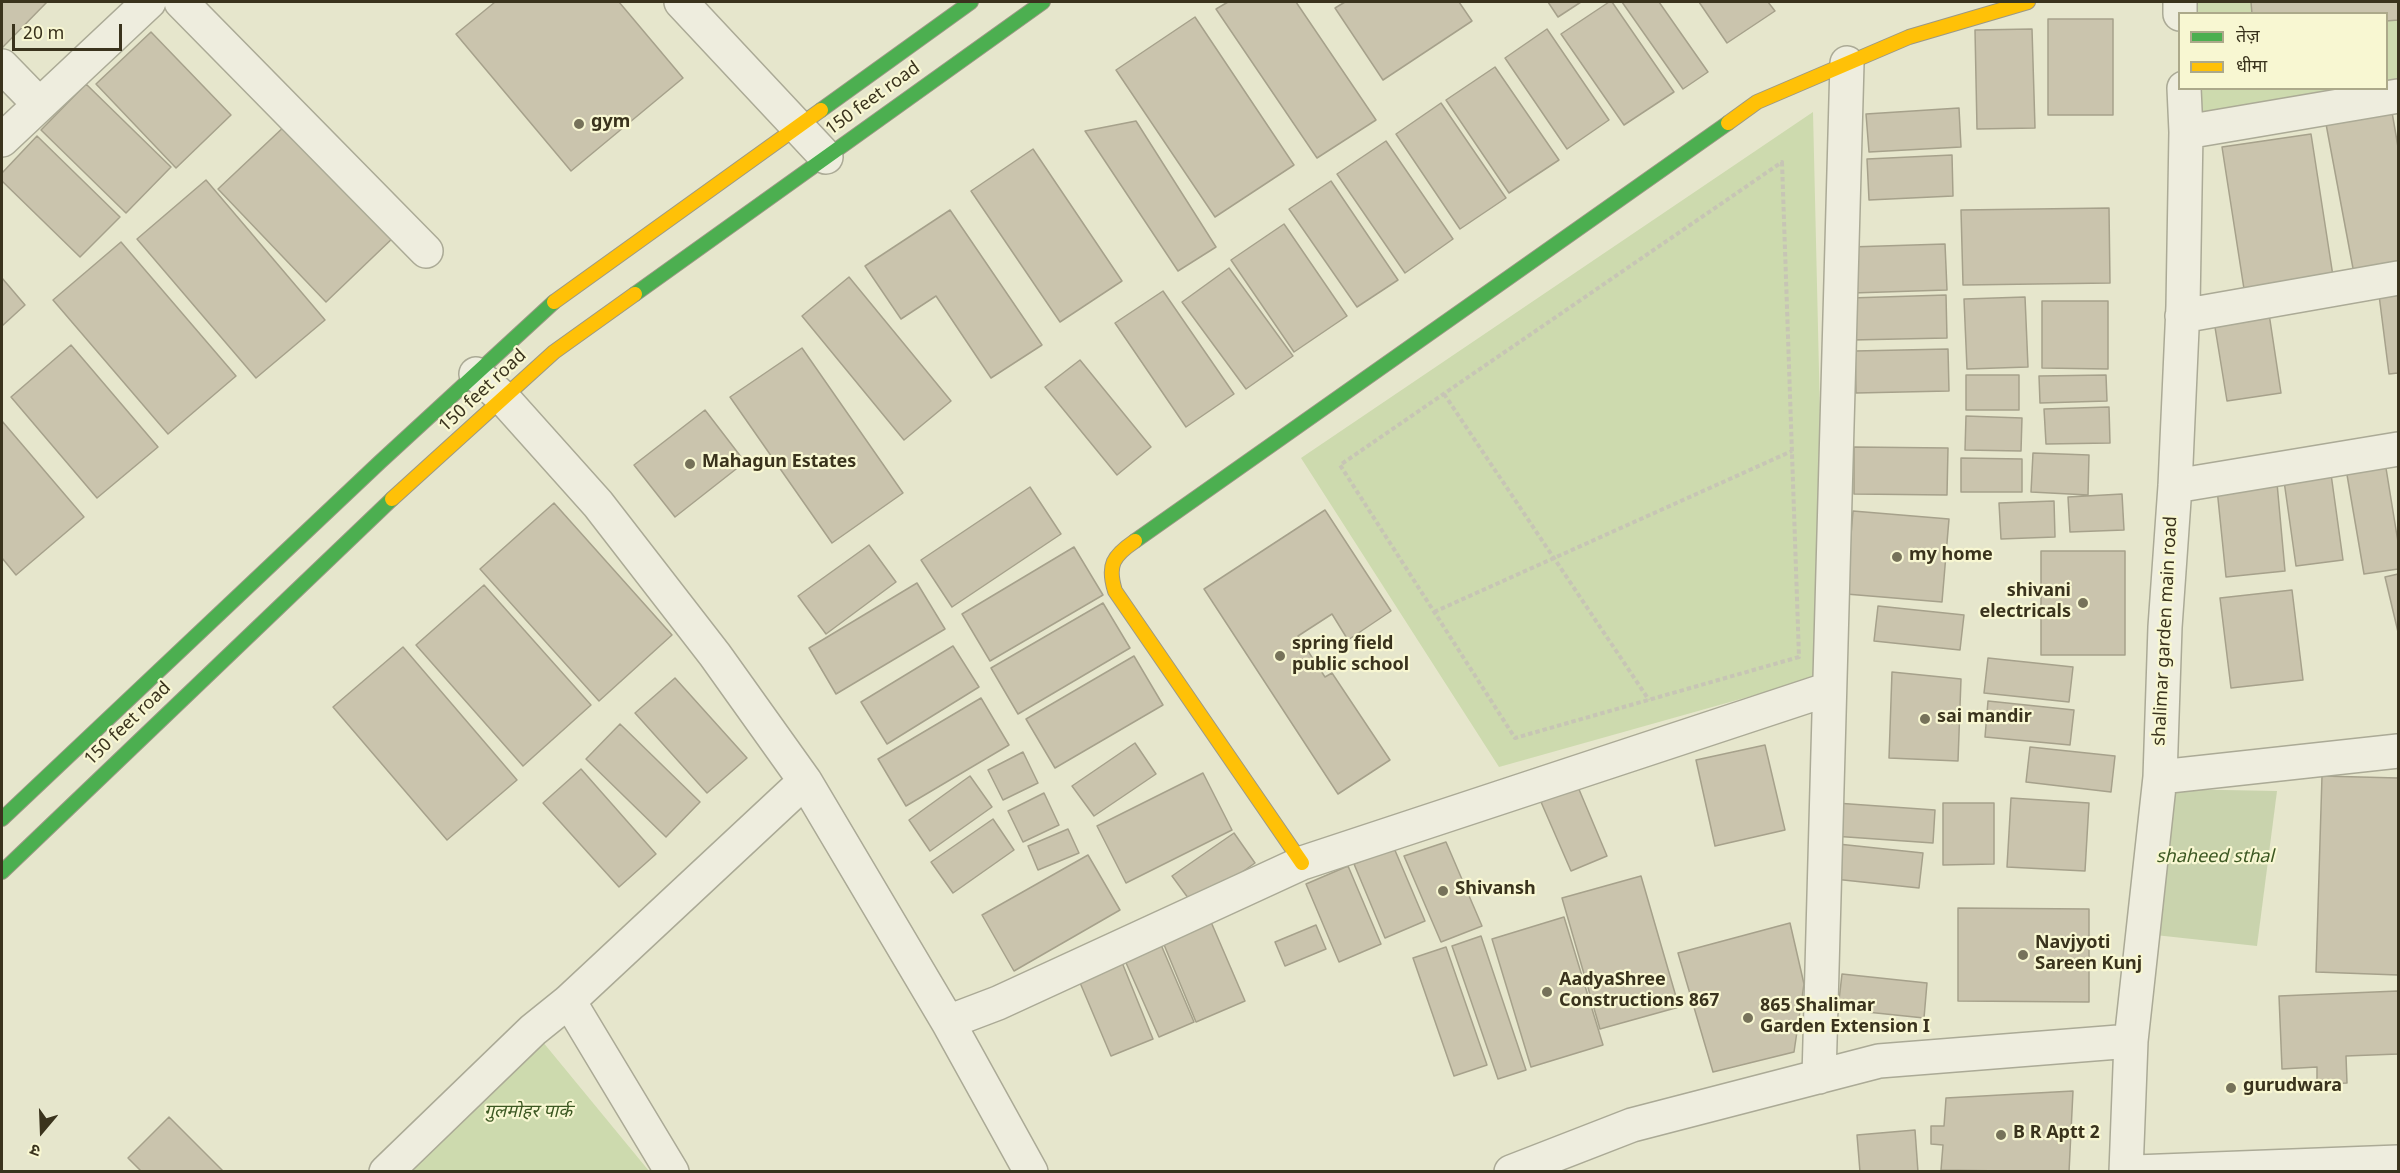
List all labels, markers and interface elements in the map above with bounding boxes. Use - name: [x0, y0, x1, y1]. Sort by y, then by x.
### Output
- scale bar: [15, 12, 124, 50]
- legend: [2178, 12, 2388, 90]
- text: 20 m: [23, 23, 64, 46]
- text: तेज़: [2236, 26, 2260, 49]
- text: धीमा: [2236, 56, 2267, 79]
- street label: 150 feet road: [823, 59, 925, 141]
- place label: gym: [591, 113, 630, 135]
- marker: gym: [572, 117, 586, 131]
- street label: 150 feet road: [436, 346, 532, 438]
- place label: Mahagun Estates: [702, 453, 856, 475]
- marker: Mahagun Estates: [683, 457, 697, 471]
- street label: shalimar garden main road: [2150, 516, 2184, 746]
- place label: my home: [1909, 546, 1993, 568]
- marker: my home: [1890, 550, 1904, 564]
- place label: shivani electricals: [1979, 582, 2071, 624]
- marker: shivani electricals: [2076, 596, 2090, 610]
- place label: spring field public school: [1292, 635, 1409, 678]
- marker: spring field public school: [1273, 649, 1287, 663]
- street label: 150 feet road: [81, 679, 177, 771]
- place label: sai mandir: [1937, 708, 2032, 730]
- marker: sai mandir: [1918, 712, 1932, 726]
- park label: shaheed sthal: [2156, 848, 2274, 870]
- place label: Shivansh: [1455, 880, 1536, 902]
- marker: Shivansh: [1436, 884, 1450, 898]
- place label: Navjyoti Sareen Kunj: [2035, 934, 2142, 976]
- marker: Navjyoti Sareen Kunj: [2016, 948, 2030, 962]
- place label: AadyaShree Constructions 867: [1559, 971, 1719, 1014]
- marker: AadyaShree Constructions 867: [1540, 985, 1554, 999]
- place label: 865 Shalimar Garden Extension I: [1760, 997, 1930, 1040]
- marker: 865 Shalimar Garden Extension I: [1741, 1011, 1755, 1025]
- place label: gurudwara: [2243, 1077, 2342, 1099]
- marker: gurudwara: [2224, 1081, 2238, 1095]
- north arrow: [12, 1101, 72, 1161]
- park label: गुलमोहर पार्क: [484, 1103, 572, 1125]
- place label: B R Aptt 2: [2013, 1124, 2100, 1146]
- marker: B R Aptt 2: [1994, 1128, 2008, 1142]
- text: उ: [28, 1137, 44, 1160]

